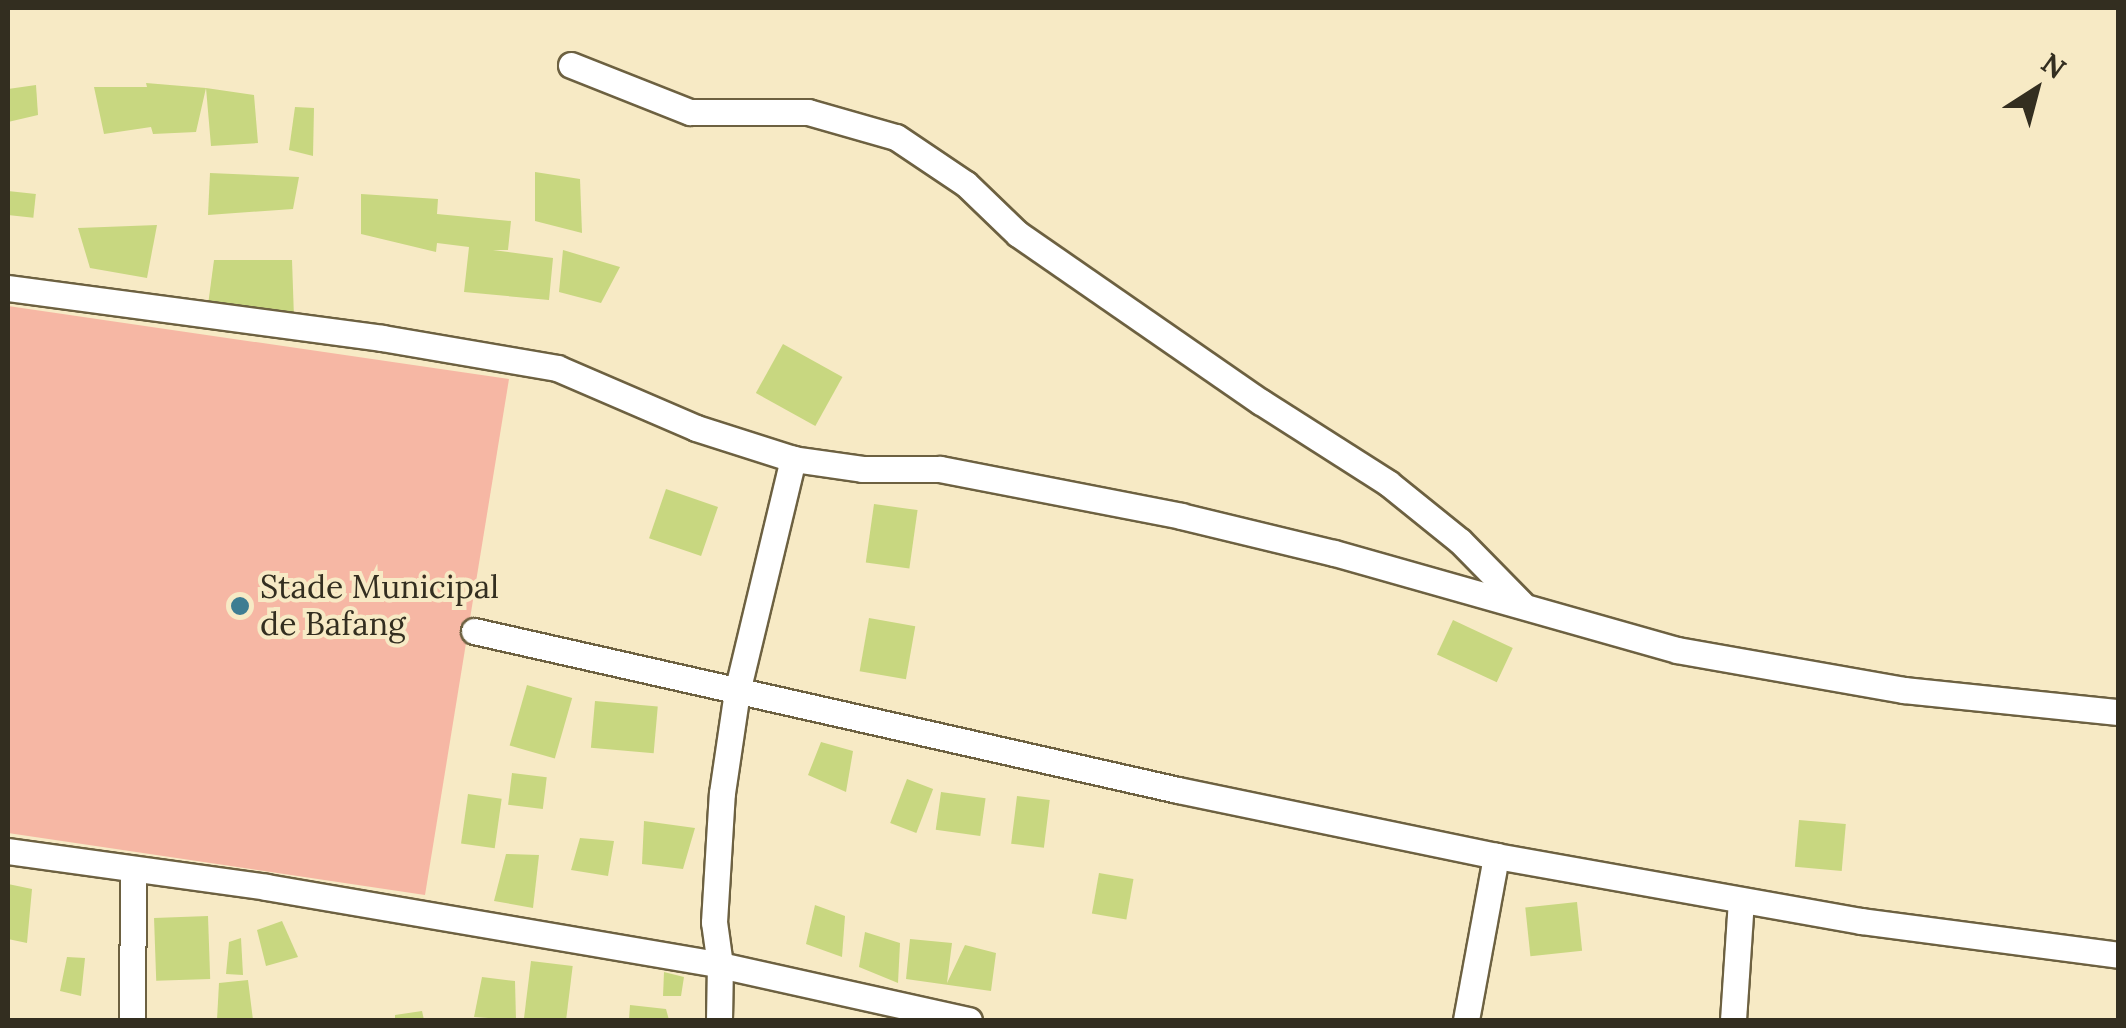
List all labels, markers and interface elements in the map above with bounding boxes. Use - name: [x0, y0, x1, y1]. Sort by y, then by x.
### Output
- north arrow: [1986, 40, 2086, 140]
- text: N: [2034, 45, 2073, 87]
- place label: Stade Municipal de Bafang: [260, 569, 499, 644]
- marker: Stade Municipal de Bafang: [229, 595, 251, 617]

